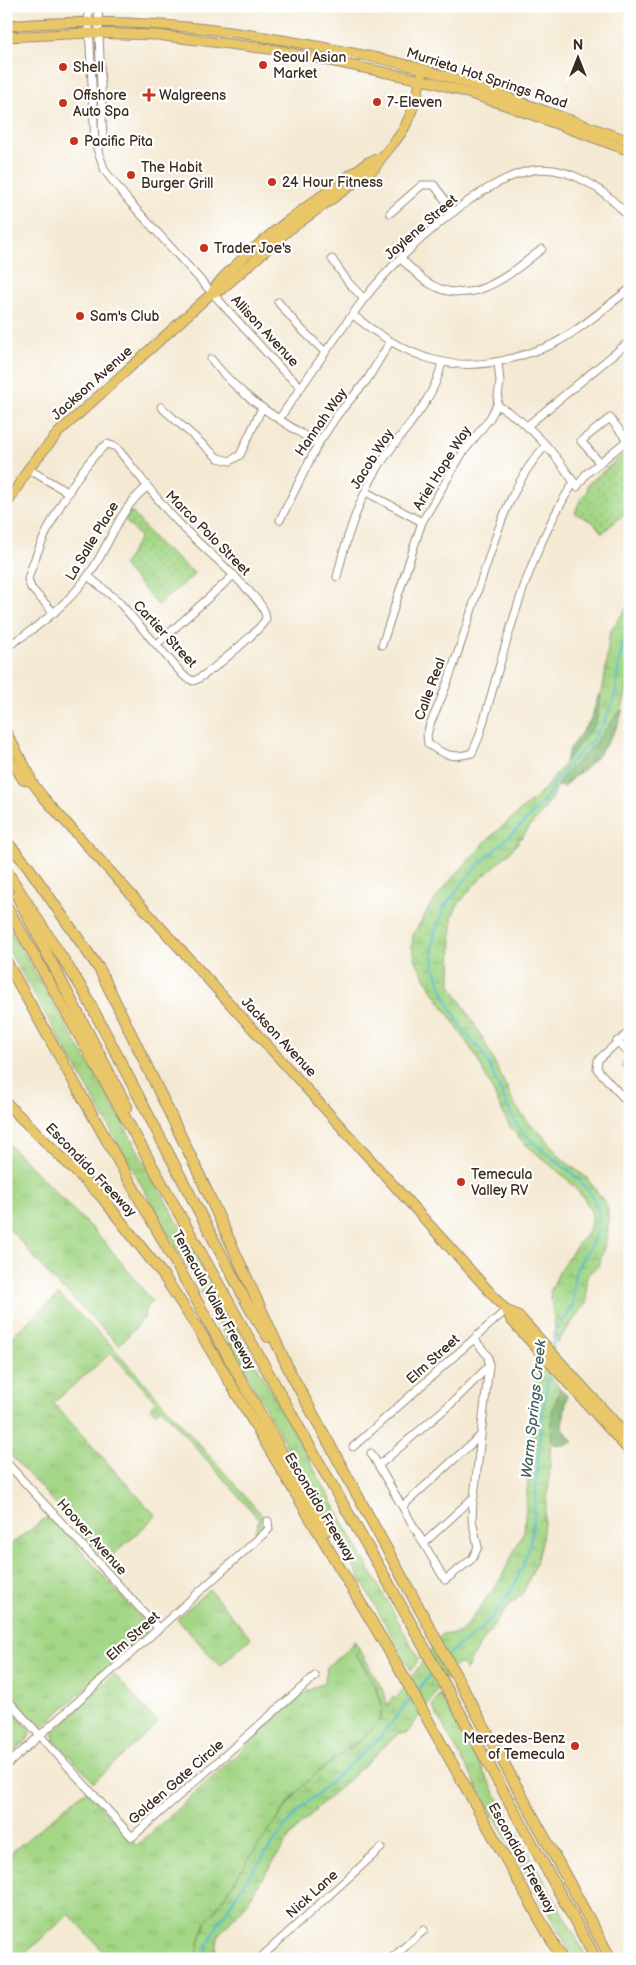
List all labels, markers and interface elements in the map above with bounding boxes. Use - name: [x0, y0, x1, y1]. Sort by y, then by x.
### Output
- north arrow: [554, 32, 604, 82]
- text: N: [573, 37, 583, 54]
- street label: Murrieta Hot Springs Road: [404, 44, 570, 112]
- place label: Seoul Asian Market: [273, 49, 346, 82]
- place label: Shell: [73, 59, 104, 76]
- marker: Seoul Asian Market: [257, 59, 269, 71]
- marker: Shell: [57, 61, 69, 73]
- place label: Offshore Auto Spa: [73, 87, 129, 120]
- place label: Walgreens: [159, 87, 226, 104]
- marker: Walgreens: [143, 89, 155, 101]
- place label: 7-Eleven: [387, 94, 442, 111]
- marker: 7-Eleven: [371, 96, 383, 108]
- marker: Offshore Auto Spa: [57, 97, 69, 109]
- place label: Pacific Pita: [84, 133, 153, 150]
- marker: Pacific Pita: [68, 135, 80, 147]
- place label: The Habit Burger Grill: [141, 159, 213, 192]
- marker: The Habit Burger Grill: [125, 169, 137, 181]
- place label: 24 Hour Fitness: [282, 174, 383, 191]
- marker: 24 Hour Fitness: [266, 176, 278, 188]
- street label: Jaylene Street: [381, 190, 461, 263]
- place label: Trader Joe's: [214, 240, 291, 257]
- marker: Trader Joe's: [198, 242, 210, 254]
- street label: Allison Avenue: [228, 292, 302, 370]
- place label: Sam's Club: [90, 308, 159, 325]
- marker: Sam's Club: [74, 310, 86, 322]
- street label: Jackson Avenue: [48, 342, 136, 424]
- street label: Hannah Way: [291, 384, 351, 459]
- street label: Ariel Hope Way: [409, 422, 475, 513]
- street label: Jacob Way: [347, 425, 397, 492]
- street label: Marco Polo Street: [162, 487, 254, 579]
- street label: La Salle Place: [62, 498, 122, 584]
- street label: Cartier Street: [129, 597, 201, 672]
- street label: Calle Real: [411, 655, 449, 723]
- street label: Jackson Avenue: [238, 994, 320, 1080]
- street label: Escondido Freeway: [42, 1120, 141, 1221]
- place label: Temecula Valley RV: [471, 1166, 532, 1199]
- marker: Temecula Valley RV: [455, 1176, 467, 1188]
- street label: Temecula Valley Freeway: [169, 1227, 260, 1373]
- street label: Elm Street: [403, 1330, 464, 1387]
- water label: Warm Springs Creek: [517, 1338, 551, 1479]
- street label: Escondido Freeway: [281, 1450, 360, 1565]
- street label: Hoover Avenue: [53, 1495, 131, 1579]
- street label: Elm Street: [103, 1607, 164, 1664]
- place label: Mercedes-Benz of Temecula: [463, 1730, 565, 1763]
- street label: Golden Gate Circle: [125, 1736, 227, 1828]
- marker: Mercedes-Benz of Temecula: [569, 1740, 581, 1752]
- street label: Escondido Freeway: [485, 1800, 560, 1917]
- street label: Nick Lane: [283, 1866, 341, 1922]

